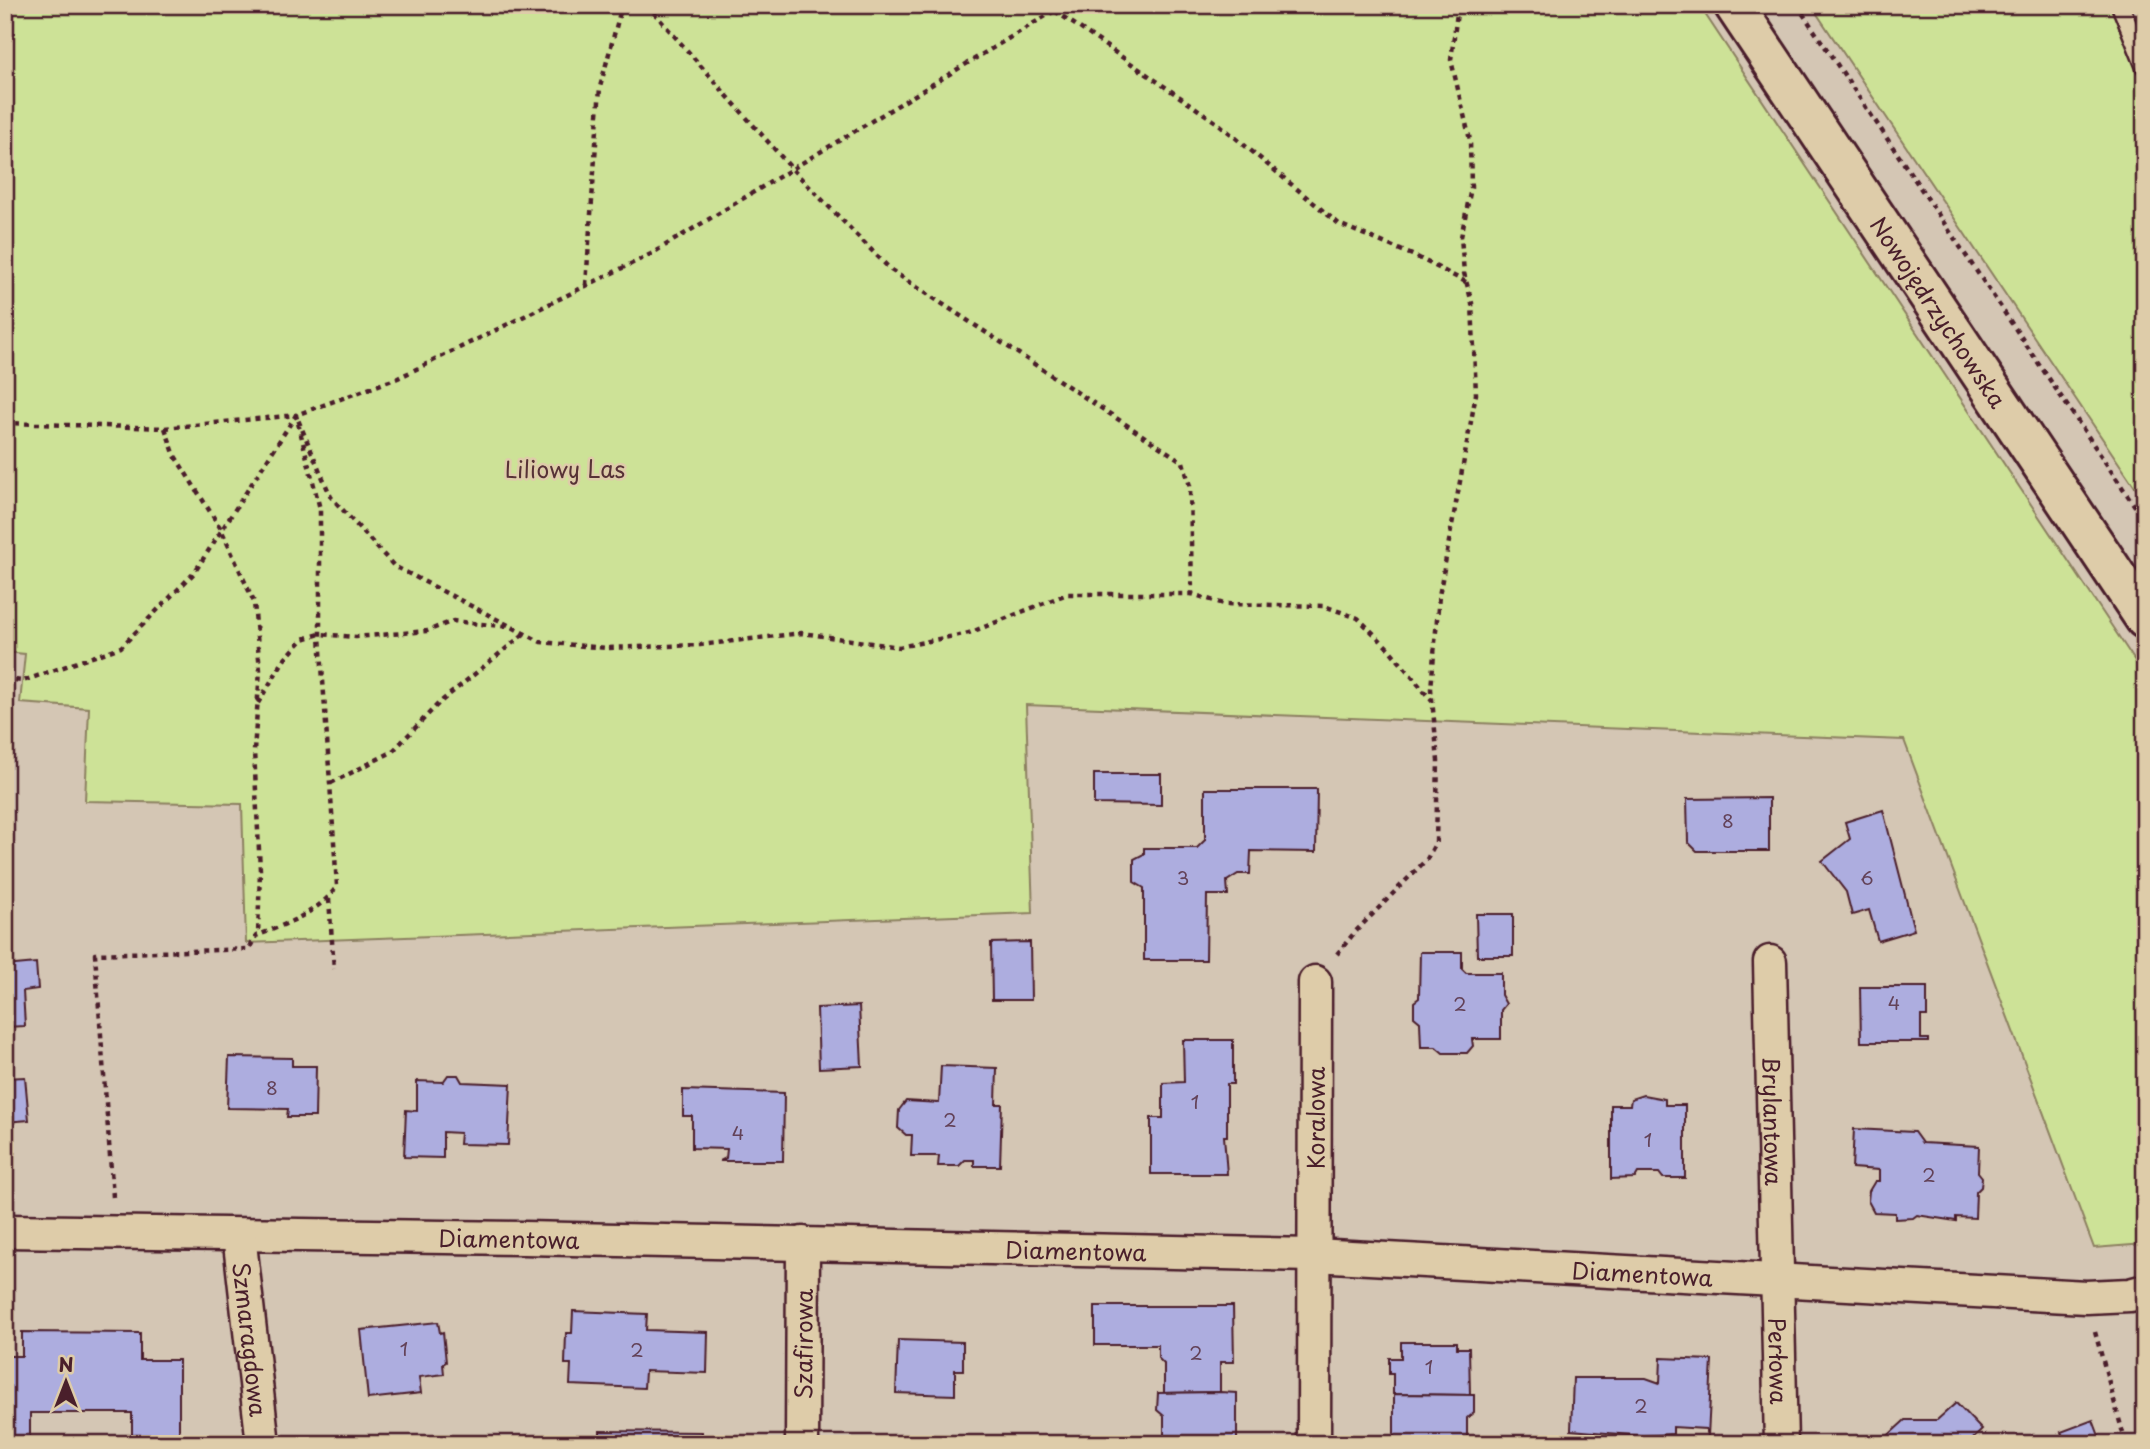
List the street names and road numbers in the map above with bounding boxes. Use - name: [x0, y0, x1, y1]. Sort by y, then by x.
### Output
- street label: Nowojędrzychowska: [1863, 209, 2016, 415]
- street label: Brylantowa: [1755, 1056, 1793, 1187]
- street label: Koralowa: [1297, 1066, 1332, 1169]
- street label: Diamentowa: [438, 1219, 581, 1257]
- street label: Diamentowa: [1005, 1231, 1147, 1269]
- street label: Diamentowa: [1571, 1252, 1714, 1294]
- street label: Szmaragdowa: [225, 1260, 277, 1419]
- street label: Szafirowa: [785, 1288, 820, 1400]
- street label: Perłowa: [1761, 1317, 1798, 1405]

